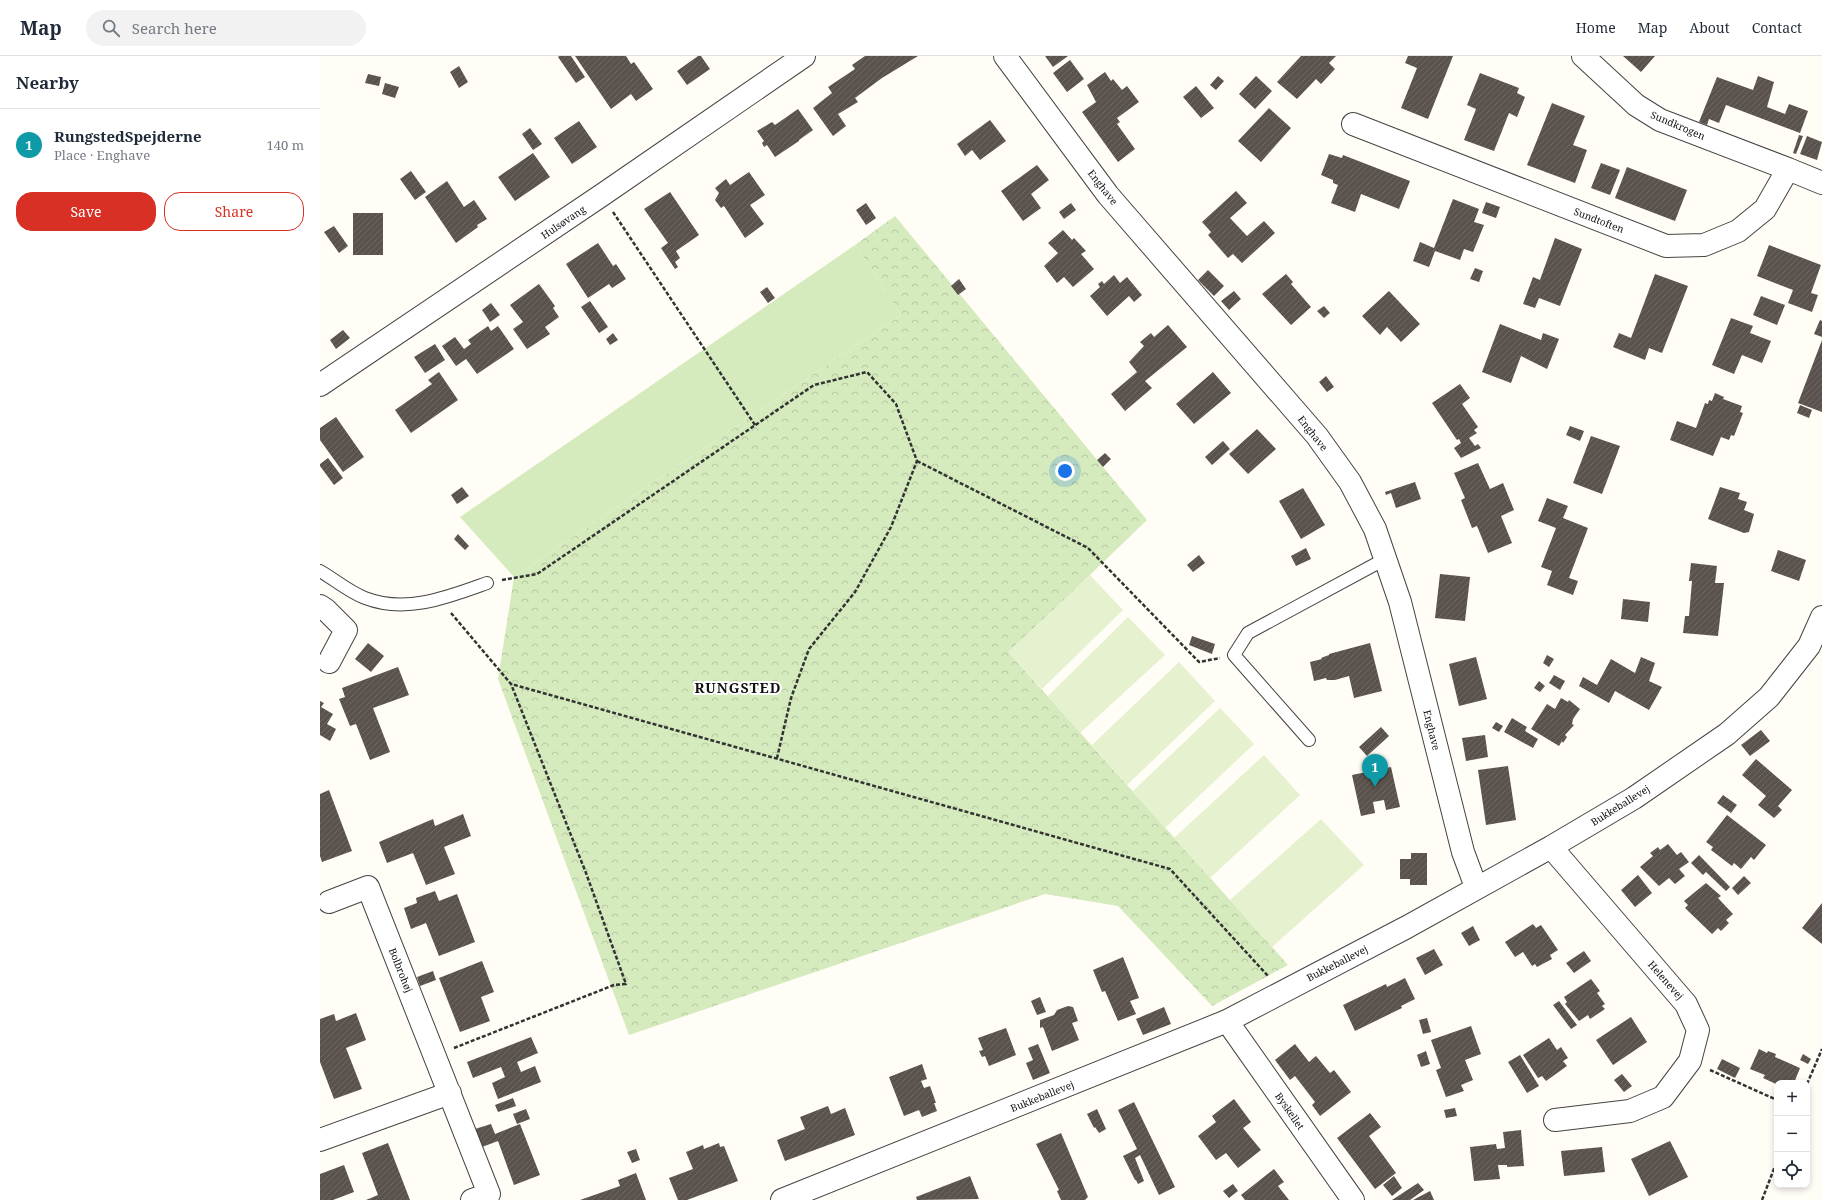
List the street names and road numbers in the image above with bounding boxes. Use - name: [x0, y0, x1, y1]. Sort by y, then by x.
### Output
- street label: Sundkrogen: [1649, 107, 1708, 143]
- street label: Enghave: [1085, 166, 1121, 208]
- street label: Hulsøvang: [538, 202, 589, 242]
- street label: Sundtoften: [1572, 204, 1627, 236]
- street label: Enghave: [1295, 412, 1331, 454]
- street label: Enghave: [1420, 708, 1444, 752]
- street label: Bukkeballevej: [1588, 781, 1652, 829]
- street label: Bukkeballevej: [1304, 942, 1370, 984]
- street label: Bolbrohøj: [386, 946, 416, 994]
- street label: Helenevej: [1645, 957, 1687, 1003]
- street label: Bukkeballevej: [1008, 1077, 1076, 1115]
- street label: Byskellet: [1272, 1090, 1308, 1133]

